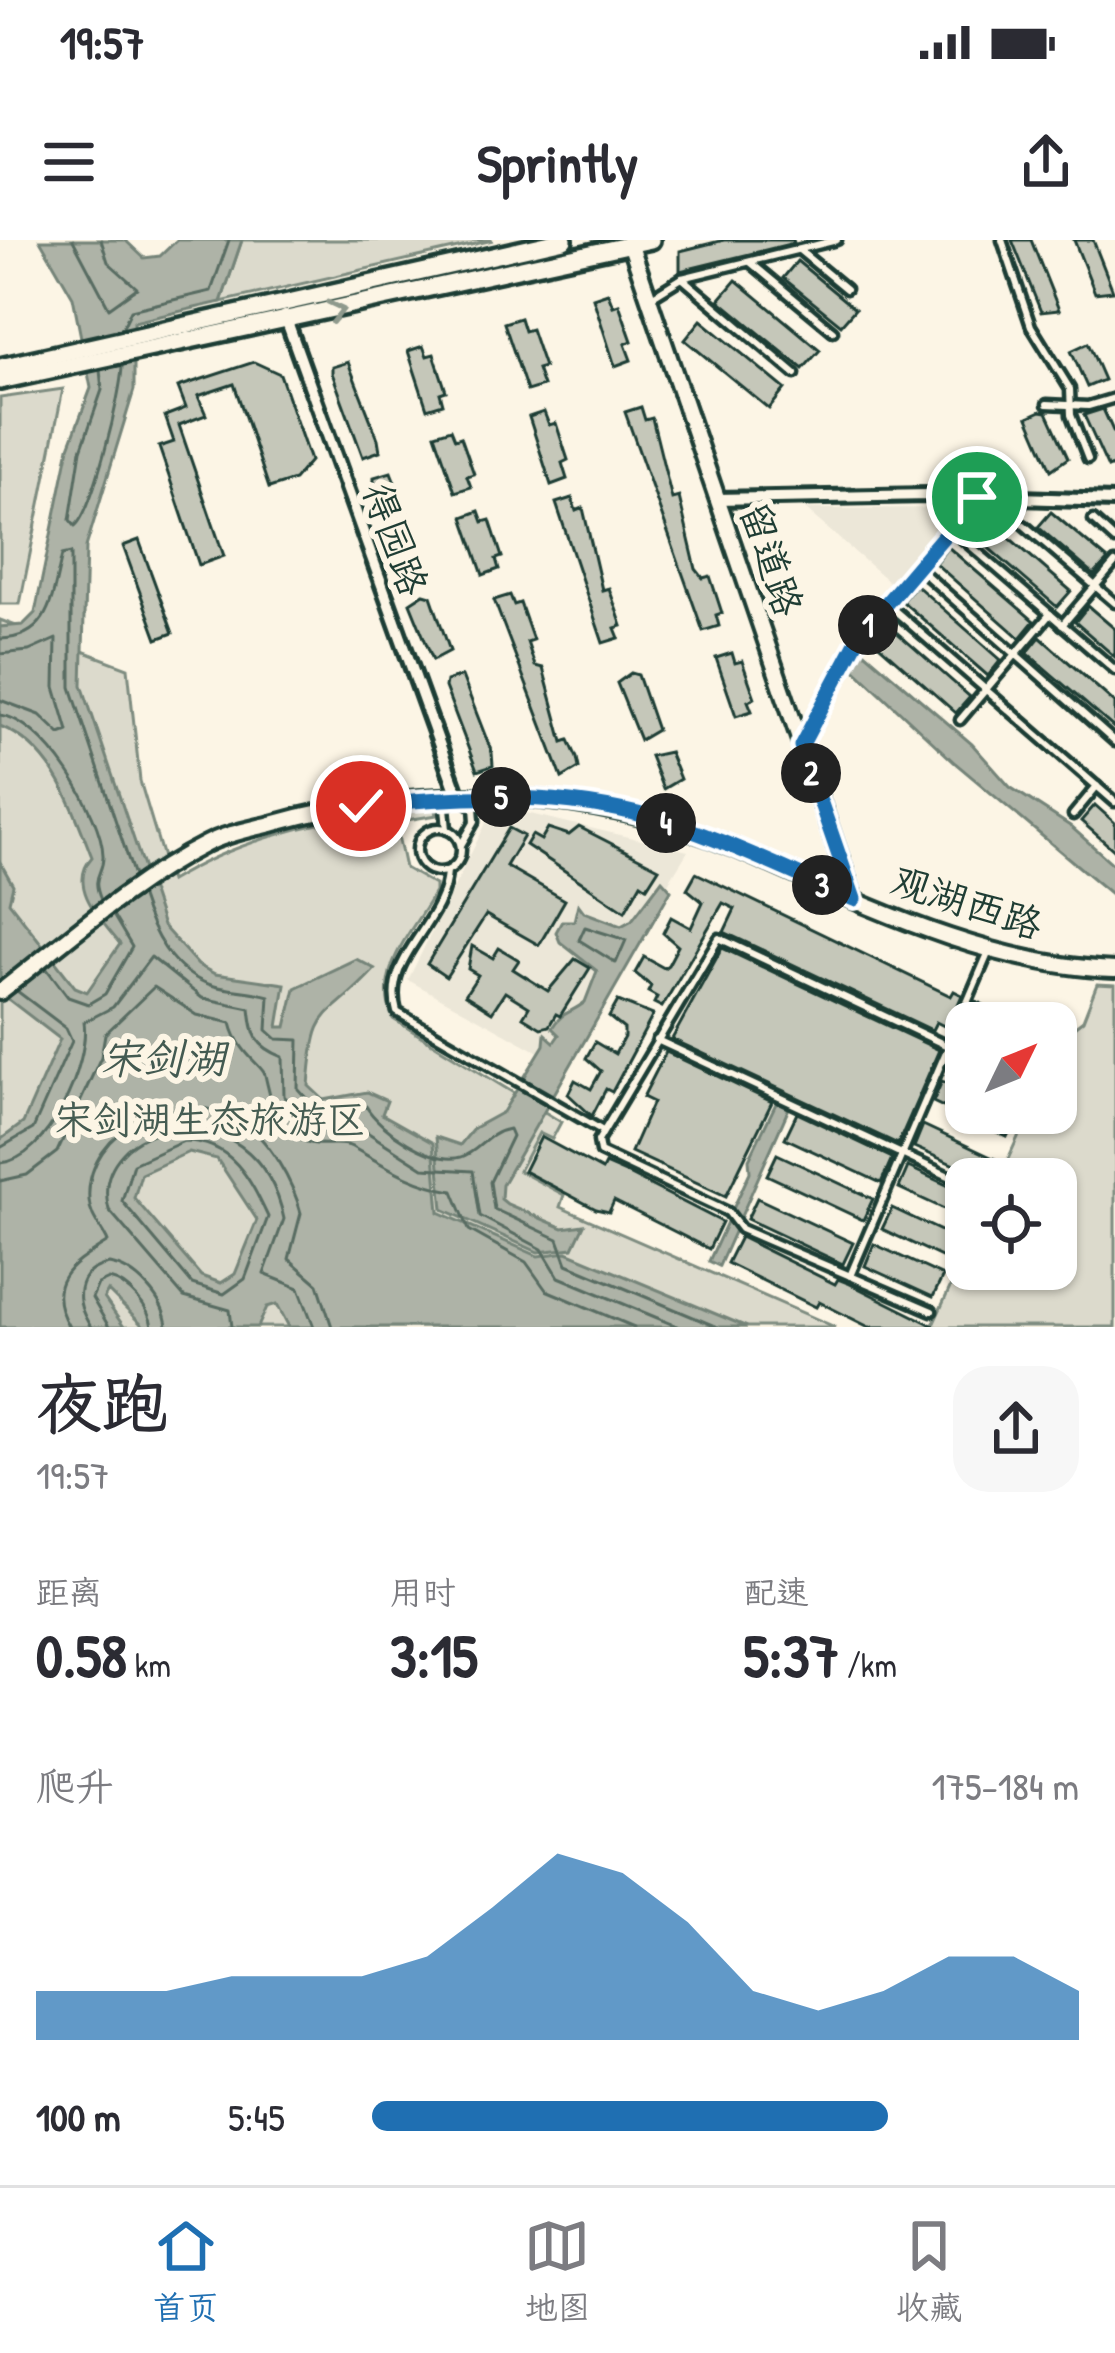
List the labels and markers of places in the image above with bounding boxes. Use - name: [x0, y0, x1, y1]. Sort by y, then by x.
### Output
- pin: [926, 446, 1028, 548]
- pin: 1: [838, 595, 898, 655]
- pin: 2: [781, 743, 841, 803]
- pin: [310, 755, 412, 857]
- pin: 5: [471, 767, 531, 827]
- pin: 4: [636, 793, 696, 853]
- pin: 3: [792, 855, 852, 915]

